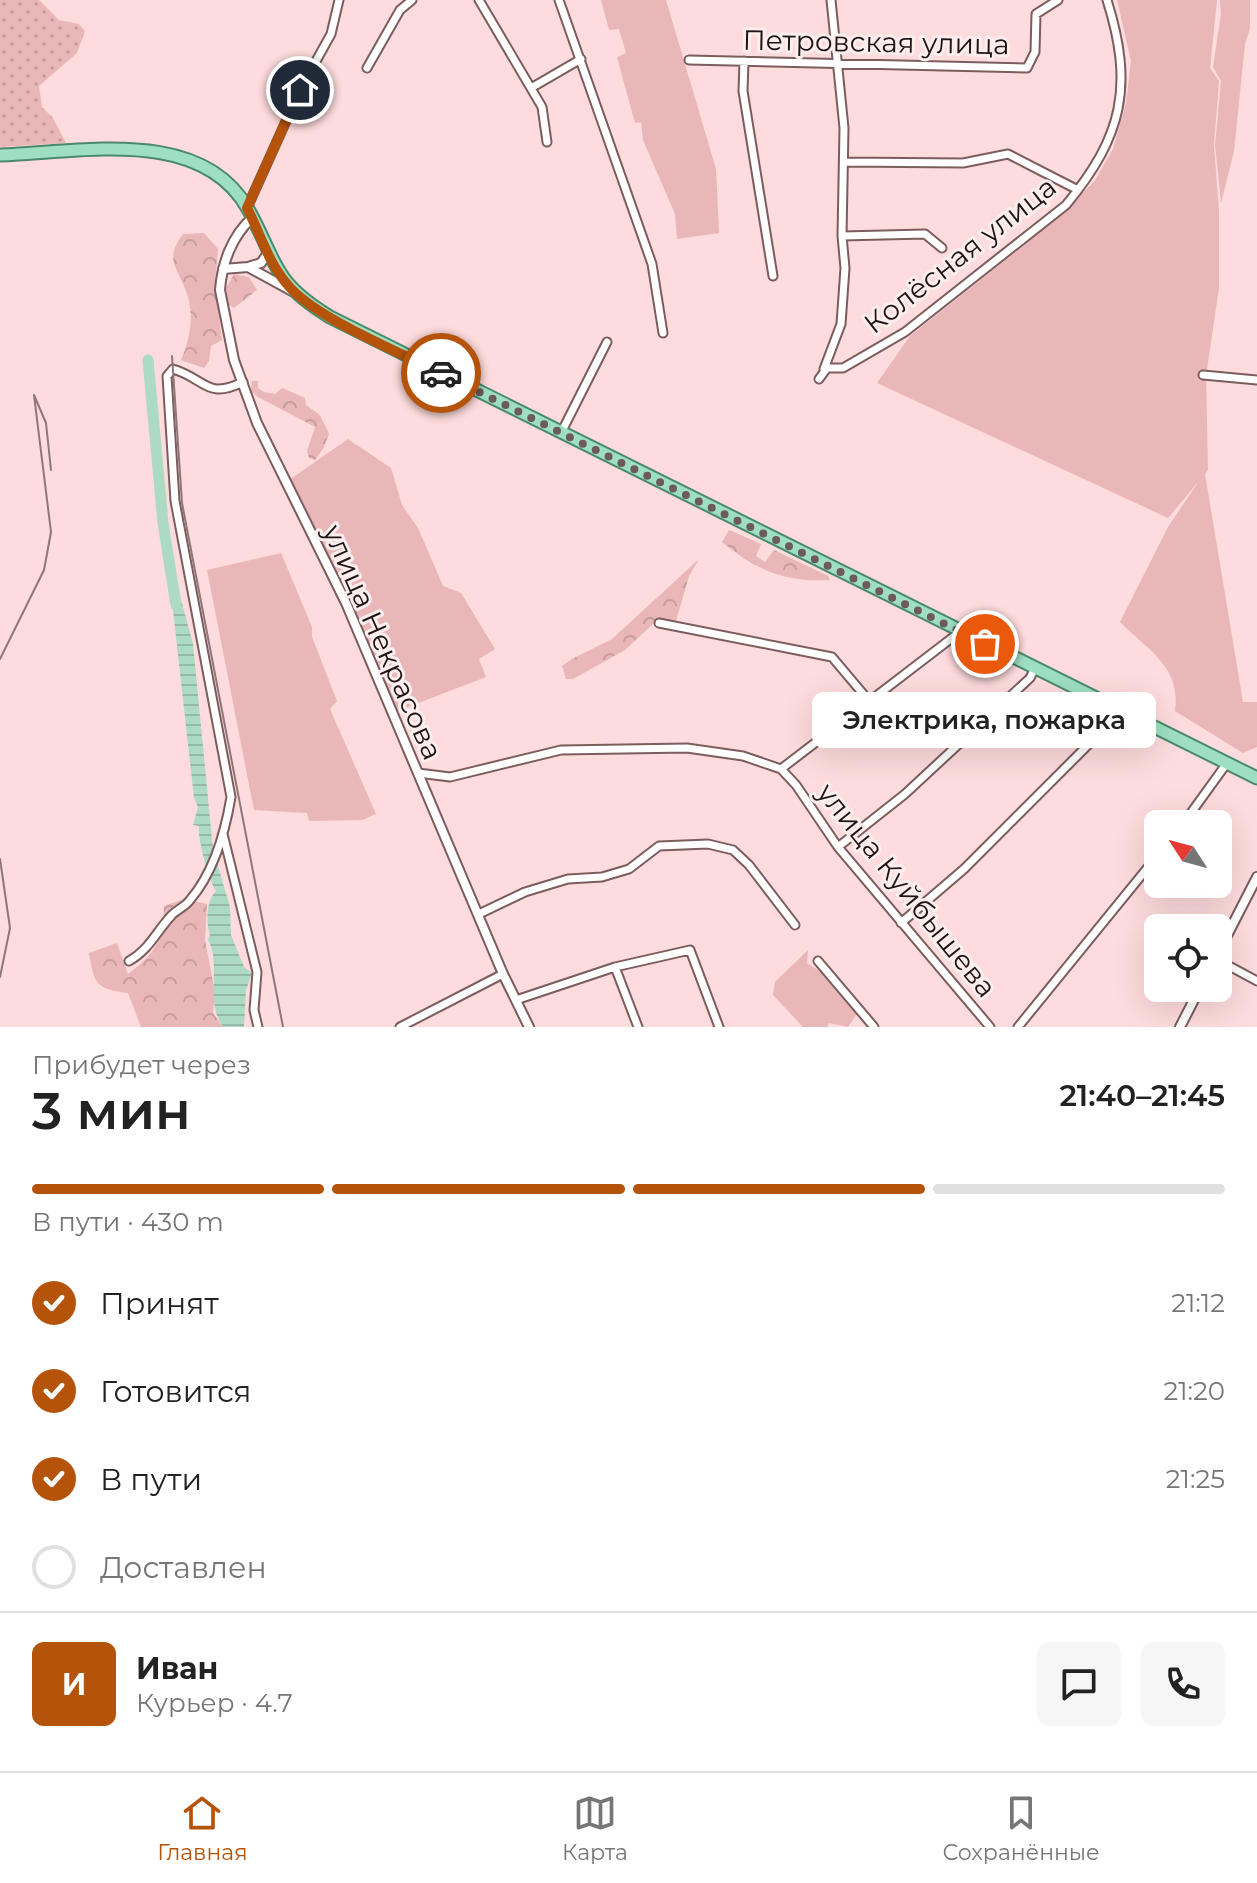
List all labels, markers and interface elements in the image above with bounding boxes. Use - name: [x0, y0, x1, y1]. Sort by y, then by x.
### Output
- street label: Петровская улица: [742, 23, 1010, 61]
- pin: [266, 56, 334, 124]
- icon: home: [278, 68, 322, 112]
- street label: Колёсная улица: [857, 169, 1063, 341]
- courier: [401, 333, 481, 413]
- icon: car: [419, 351, 463, 395]
- street label: улица Некрасова: [316, 518, 450, 765]
- pin: [951, 610, 1019, 678]
- icon: bag: [963, 622, 1007, 666]
- callout: Электрика, пожарка: [813, 692, 1157, 748]
- text: Электрика, пожарка: [842, 704, 1126, 736]
- street label: улица Куйбышева: [810, 775, 1004, 1004]
- north arrow: [1144, 810, 1232, 898]
- map controls: [1144, 810, 1232, 1002]
- button: locate: [1144, 914, 1232, 1002]
- text: Прибудет через: [32, 1049, 251, 1081]
- text: 21:40–21:45: [1059, 1077, 1225, 1114]
- text: 3 мин: [32, 1079, 191, 1142]
- text: В пути · 430 m: [32, 1206, 224, 1238]
- icon: check: [32, 1281, 76, 1325]
- text: Принят: [100, 1285, 219, 1322]
- text: 21:12: [1171, 1287, 1225, 1319]
- icon: check: [32, 1369, 76, 1413]
- text: Готовится: [100, 1373, 252, 1410]
- text: 21:20: [1163, 1375, 1225, 1407]
- icon: check: [32, 1457, 76, 1501]
- text: В пути: [100, 1461, 202, 1498]
- text: 21:25: [1166, 1463, 1225, 1495]
- text: Доставлен: [100, 1549, 267, 1586]
- button: chat: [1037, 1642, 1121, 1726]
- button: phone: [1141, 1642, 1225, 1726]
- text: Иван: [136, 1650, 218, 1687]
- text: И: [62, 1666, 86, 1703]
- text: Курьер · 4.7: [136, 1687, 293, 1719]
- tab: Главная: [157, 1791, 248, 1866]
- tab: Карта: [562, 1791, 628, 1866]
- tab: Сохранённые: [942, 1791, 1100, 1866]

